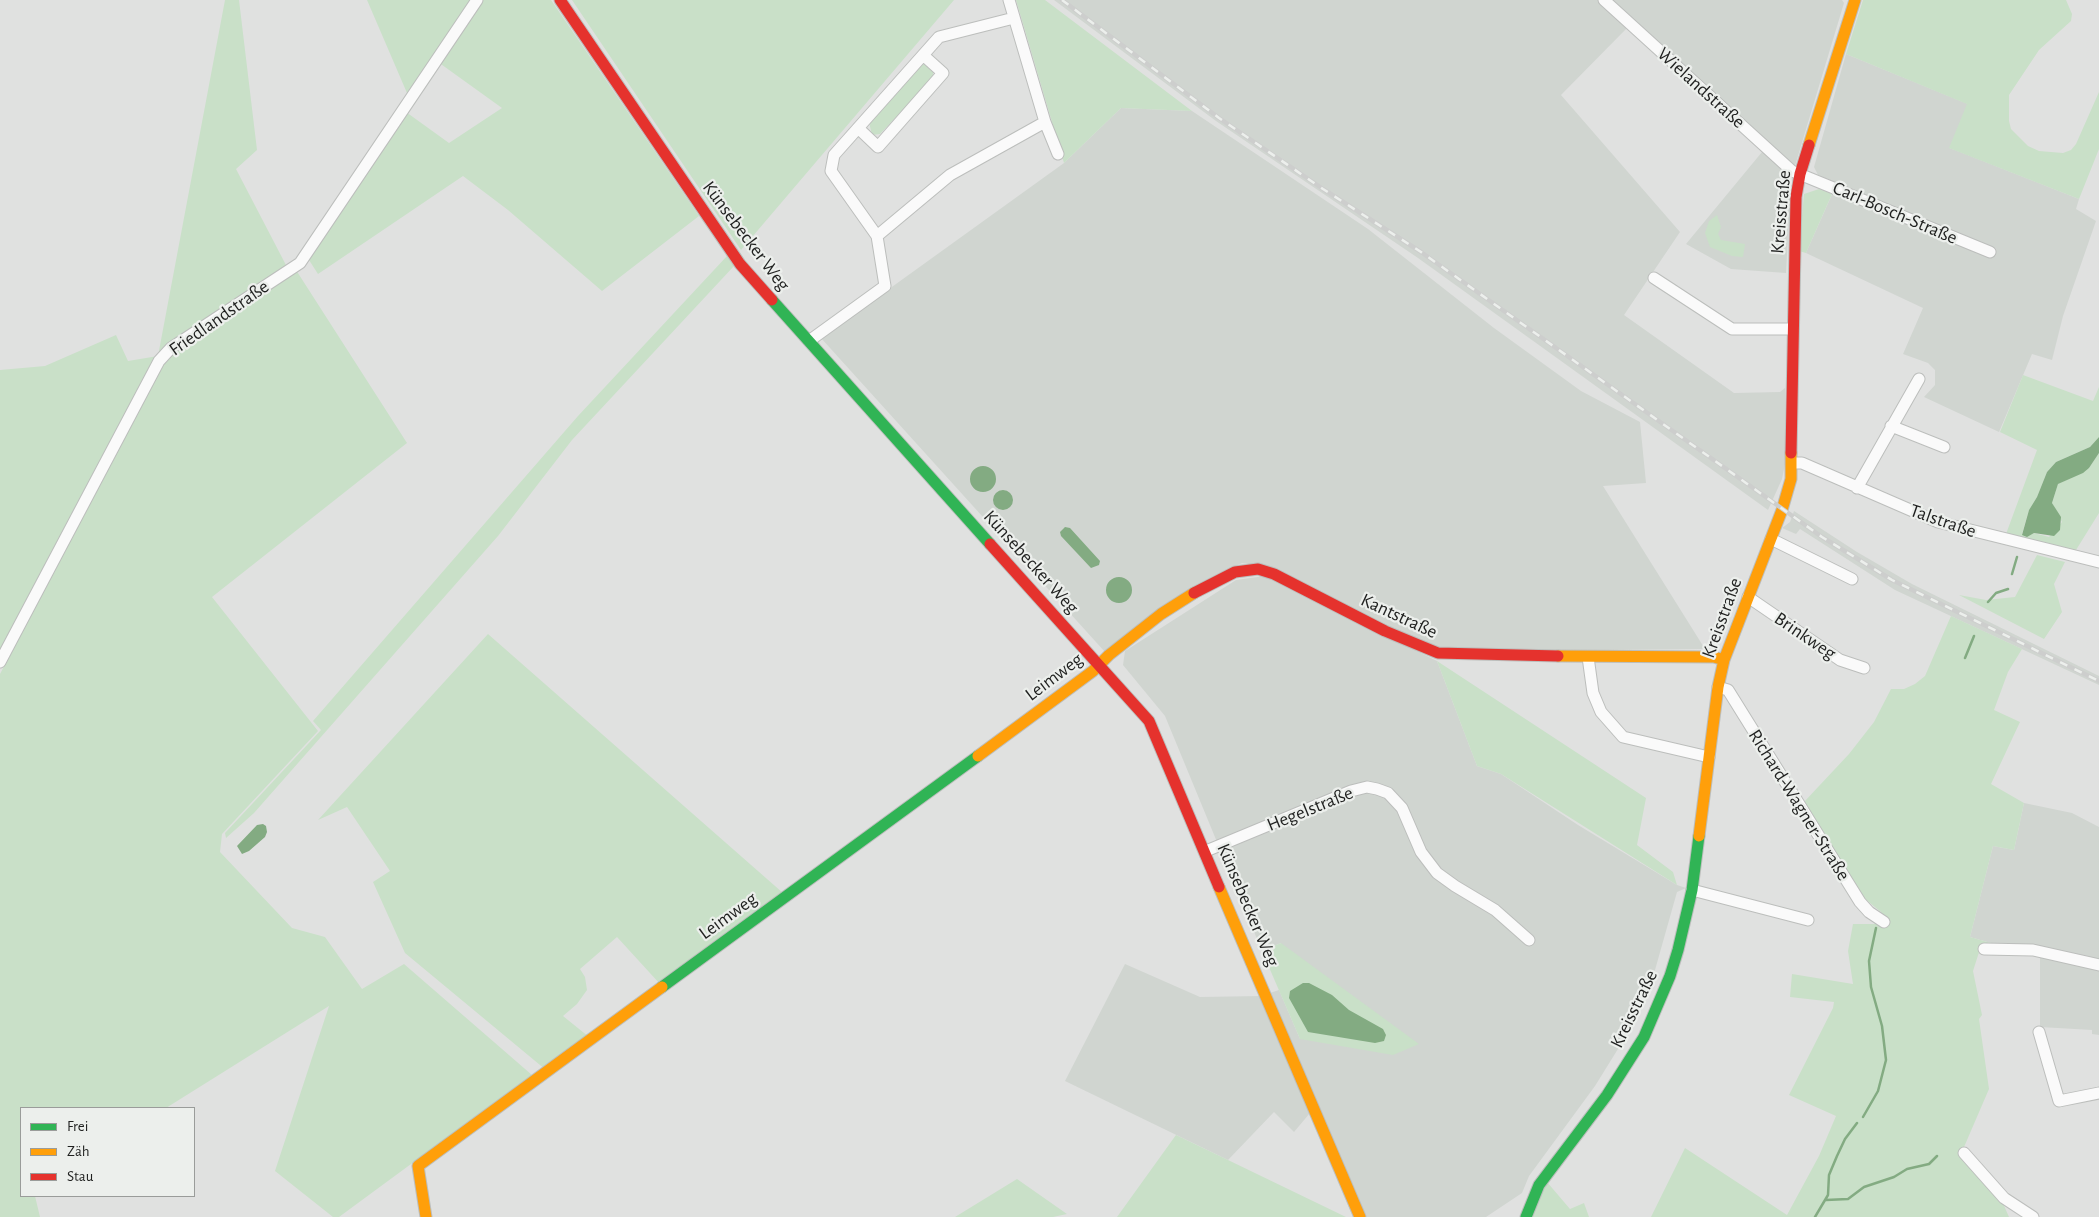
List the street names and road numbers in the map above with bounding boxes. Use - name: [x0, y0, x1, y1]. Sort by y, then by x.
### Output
- street label: Wielandstraße: [1652, 43, 1750, 133]
- street label: Kreisstraße: [1766, 169, 1796, 255]
- street label: Künsebecker Weg: [697, 177, 795, 295]
- street label: Carl-Bosch-Straße: [1829, 177, 1961, 249]
- street label: Friedlandstraße: [165, 275, 273, 361]
- street label: Talstraße: [1907, 499, 1979, 543]
- street label: Künsebecker Weg: [979, 506, 1083, 618]
- street label: Kreisstraße: [1697, 575, 1747, 661]
- street label: Kantstraße: [1357, 588, 1441, 644]
- street label: Brinkweg: [1770, 607, 1840, 665]
- street label: Leimweg: [1021, 648, 1087, 706]
- street label: Richard-Wagner-Straße: [1743, 725, 1855, 885]
- street label: Hegelstraße: [1264, 781, 1356, 837]
- street label: Künsebecker Weg: [1212, 840, 1284, 970]
- street label: Leimweg: [695, 887, 761, 945]
- street label: Kreisstraße: [1605, 966, 1663, 1052]

